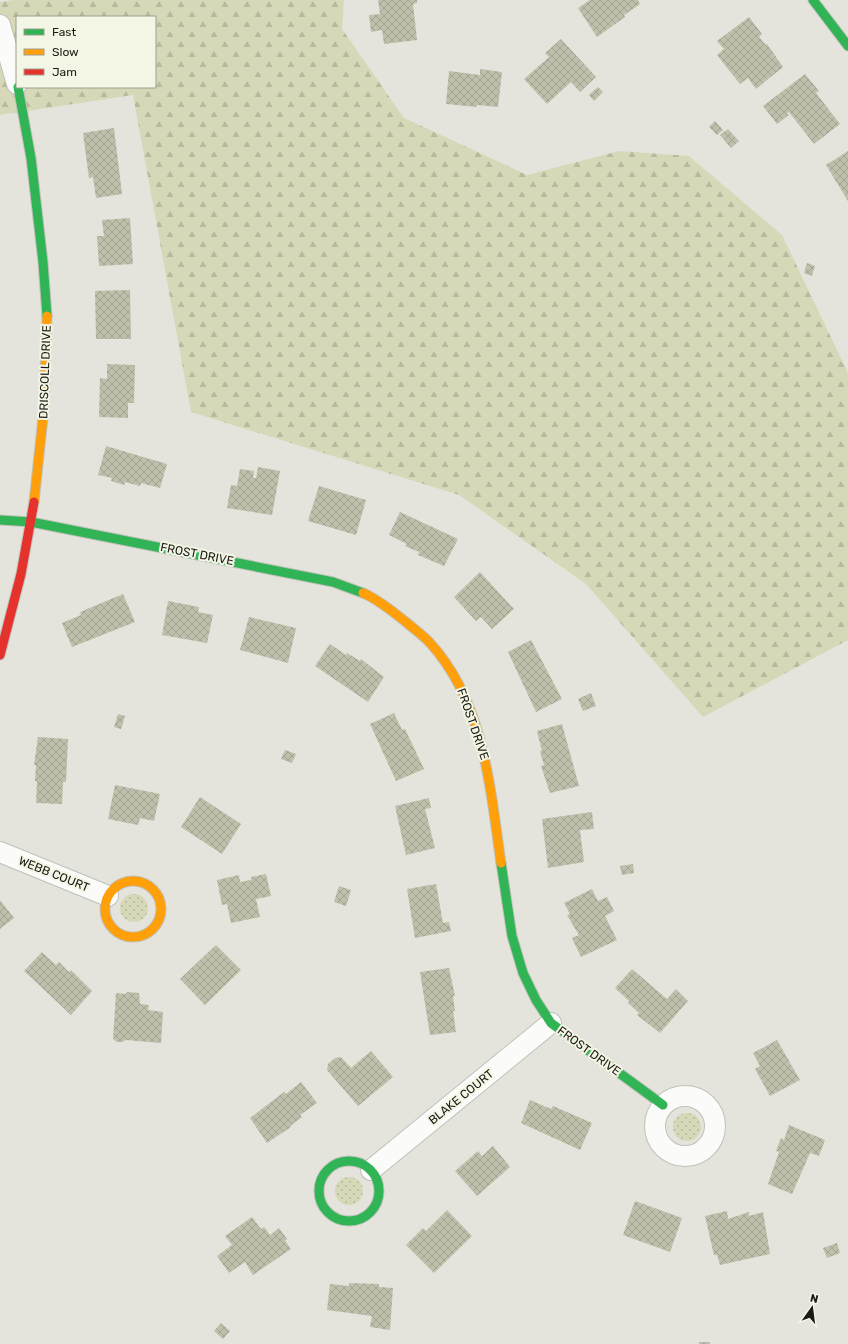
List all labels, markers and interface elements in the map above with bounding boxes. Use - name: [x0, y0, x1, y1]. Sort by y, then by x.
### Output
- legend: [16, 16, 156, 88]
- text: Fast: [52, 25, 76, 39]
- text: Slow: [52, 45, 79, 59]
- text: Jam: [52, 65, 77, 79]
- street label: DRISCOLL DRIVE: [36, 325, 54, 419]
- street label: FROST DRIVE: [159, 540, 235, 568]
- street label: FROST DRIVE: [454, 687, 492, 761]
- street label: WEBB COURT: [17, 853, 91, 895]
- street label: FROST DRIVE: [555, 1023, 623, 1079]
- street label: BLAKE COURT: [426, 1067, 496, 1127]
- north arrow: [792, 1288, 832, 1328]
- text: N: [809, 1292, 820, 1306]

